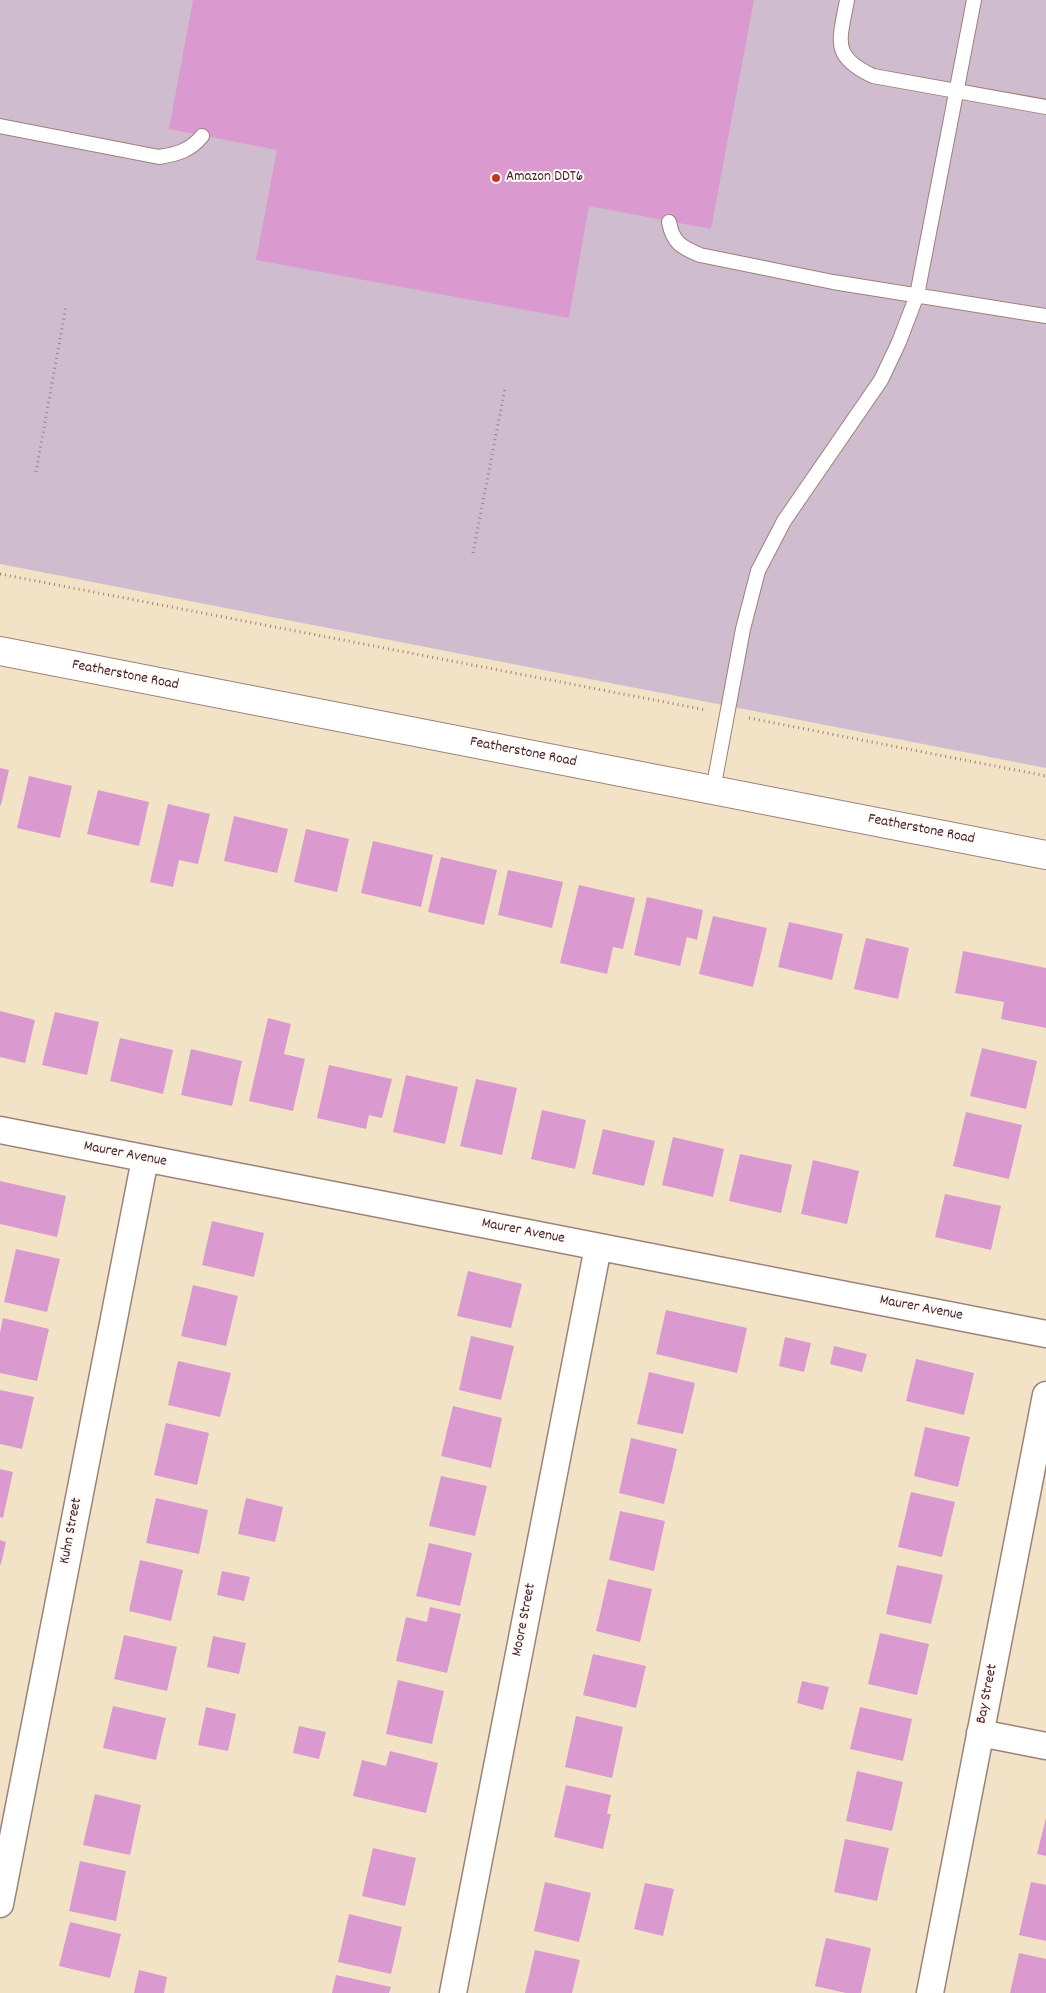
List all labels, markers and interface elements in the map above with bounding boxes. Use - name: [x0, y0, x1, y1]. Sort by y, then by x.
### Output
- place label: Amazon DDT6: [506, 169, 583, 187]
- marker: Amazon DDT6: [490, 172, 502, 184]
- street label: Featherstone Road: [70, 657, 180, 695]
- street label: Featherstone Road: [468, 734, 578, 772]
- street label: Featherstone Road: [866, 811, 976, 849]
- street label: Maurer Avenue: [82, 1138, 168, 1172]
- street label: Maurer Avenue: [480, 1215, 566, 1249]
- street label: Maurer Avenue: [878, 1292, 964, 1326]
- street label: Kuhn Street: [57, 1496, 87, 1566]
- street label: Moore Street: [509, 1582, 541, 1658]
- street label: Bay Street: [973, 1663, 1003, 1725]

